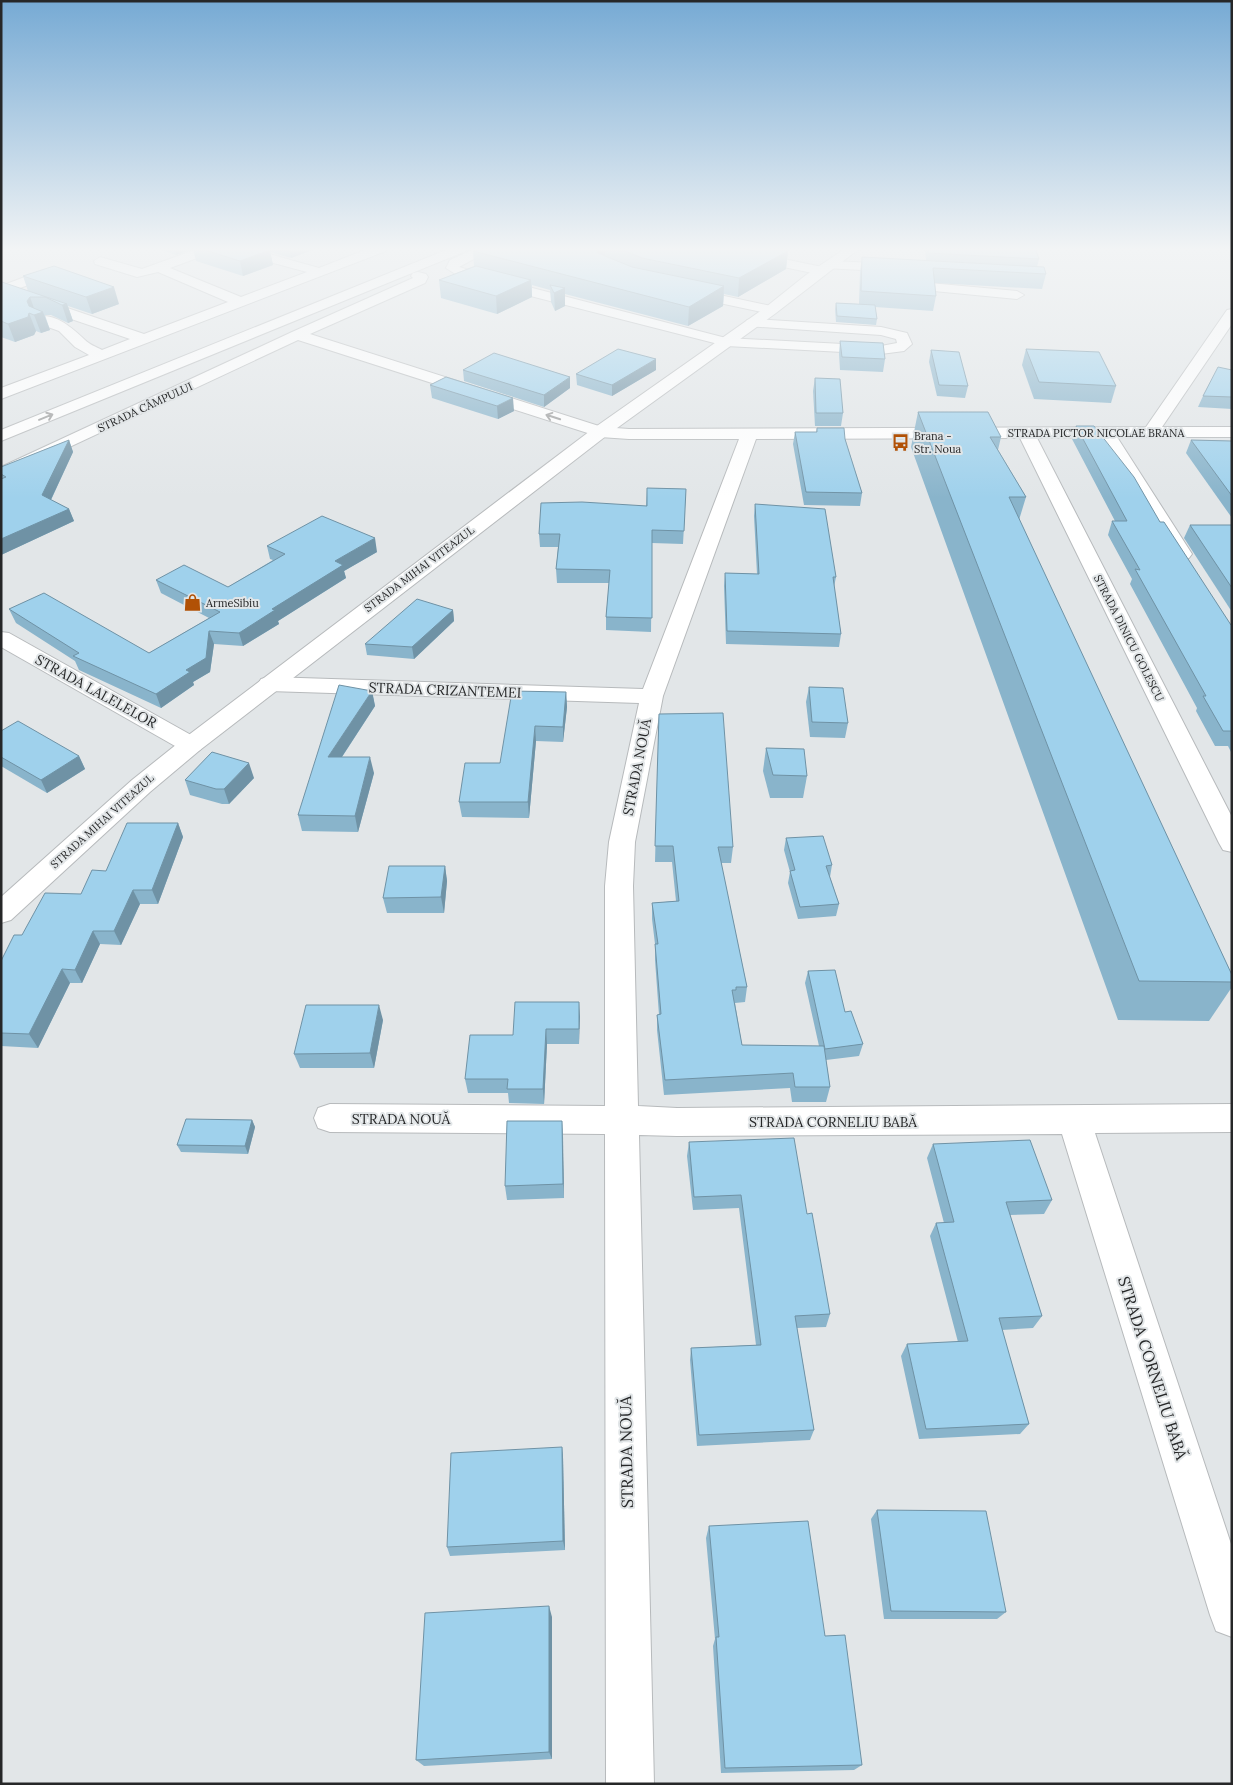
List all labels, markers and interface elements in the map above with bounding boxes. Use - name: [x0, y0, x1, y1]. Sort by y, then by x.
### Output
- street label: STRADA CÂMPULUI: [95, 379, 195, 435]
- one-way arrow: [38, 412, 54, 421]
- one-way arrow: [546, 412, 562, 421]
- street label: STRADA PICTOR NICOLAE BRANA: [1008, 426, 1185, 440]
- place label: Brana - Str. Noua: [914, 429, 962, 456]
- bus stop icon: Brana - Str. Noua: [890, 432, 910, 452]
- street label: STRADA MIHAI VITEAZUL: [361, 523, 477, 615]
- street label: STRADA DINICU GOLESCU: [1091, 572, 1167, 704]
- shop icon: ArmeSibiu: [182, 593, 202, 613]
- place label: ArmeSibiu: [205, 596, 259, 610]
- street label: STRADA LALELELOR: [32, 650, 160, 732]
- street label: STRADA CRIZANTEMEI: [368, 678, 522, 702]
- street label: STRADA NOUĂ: [619, 717, 655, 817]
- street label: STRADA MIHAI VITEAZUL: [47, 770, 157, 871]
- street label: STRADA NOUĂ: [352, 1110, 450, 1128]
- street label: STRADA CORNELIU BABĂ: [749, 1113, 917, 1131]
- street label: STRADA CORNELIU BABĂ: [1114, 1274, 1192, 1463]
- street label: STRADA NOUĂ: [615, 1395, 637, 1508]

